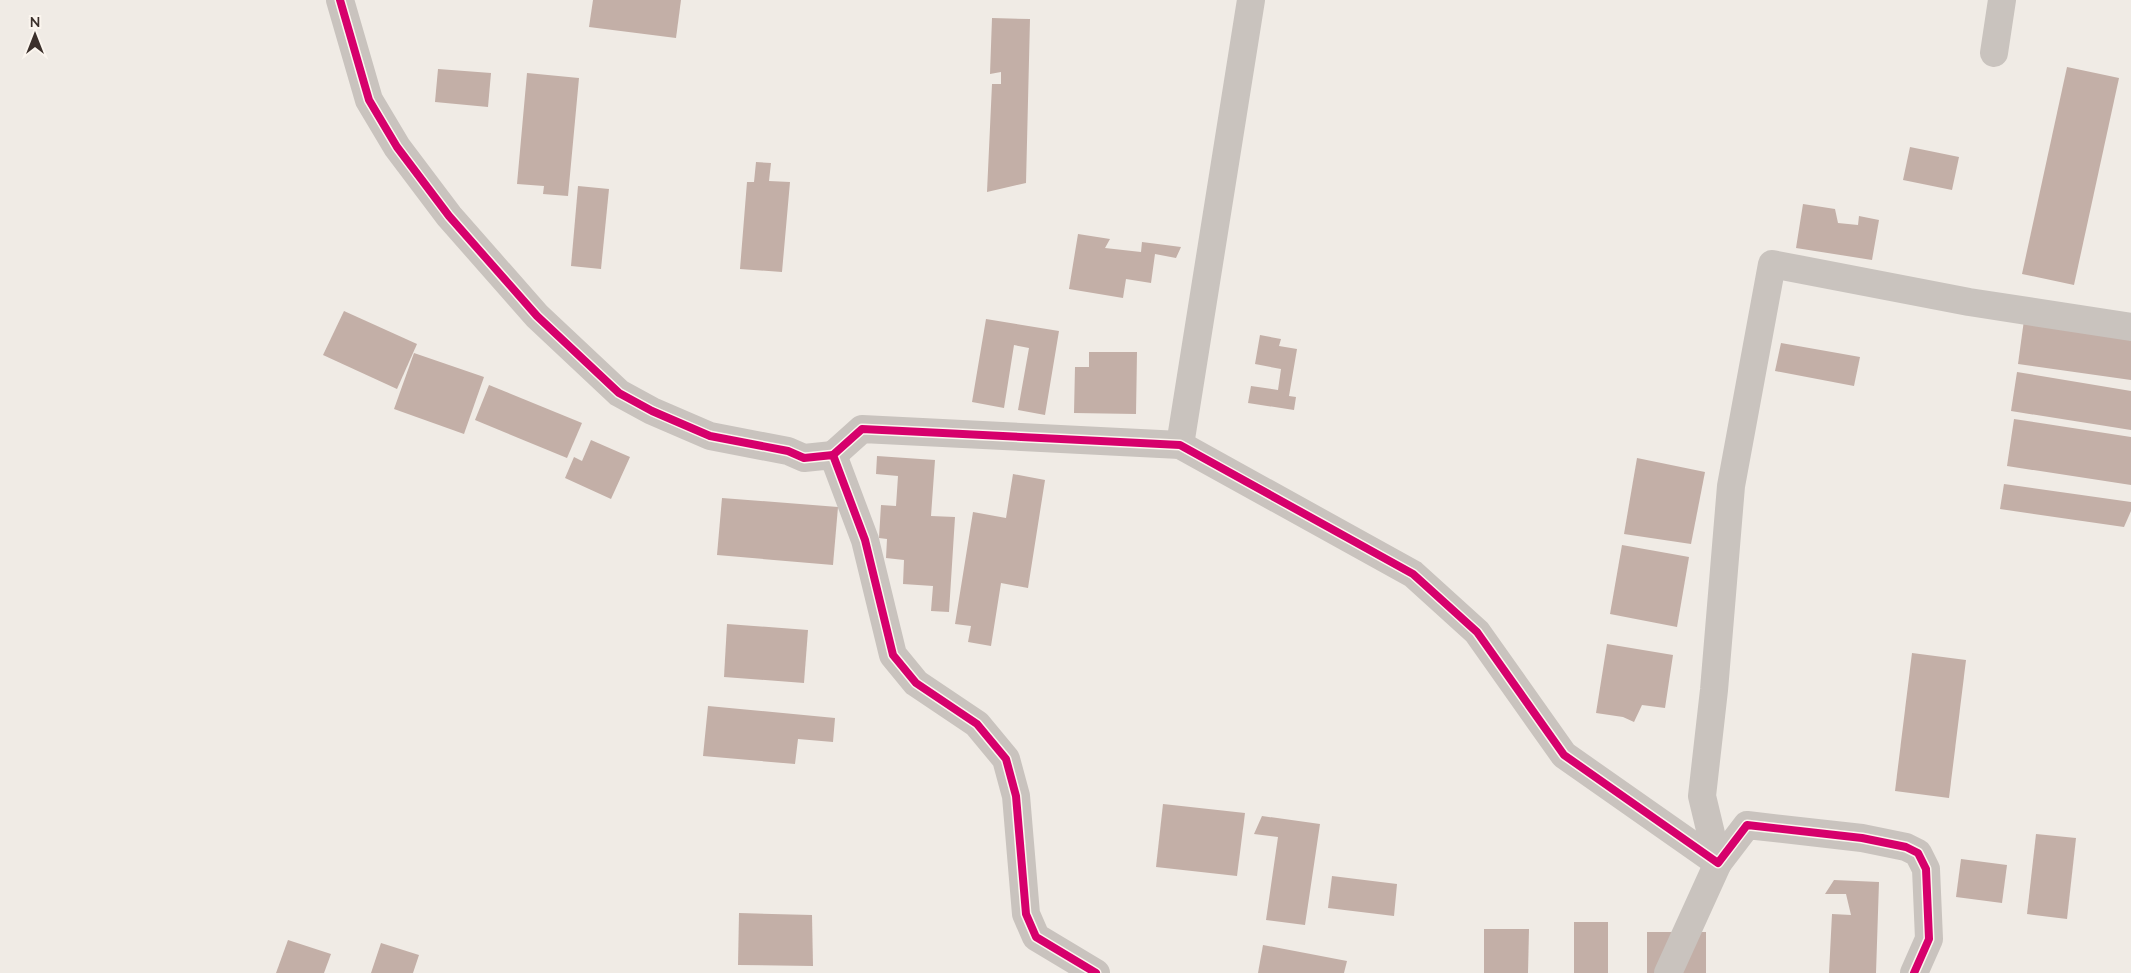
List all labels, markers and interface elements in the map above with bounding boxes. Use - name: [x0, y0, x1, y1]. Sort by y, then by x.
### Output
- north arrow: [10, 10, 60, 60]
- text: N: [30, 13, 40, 31]

